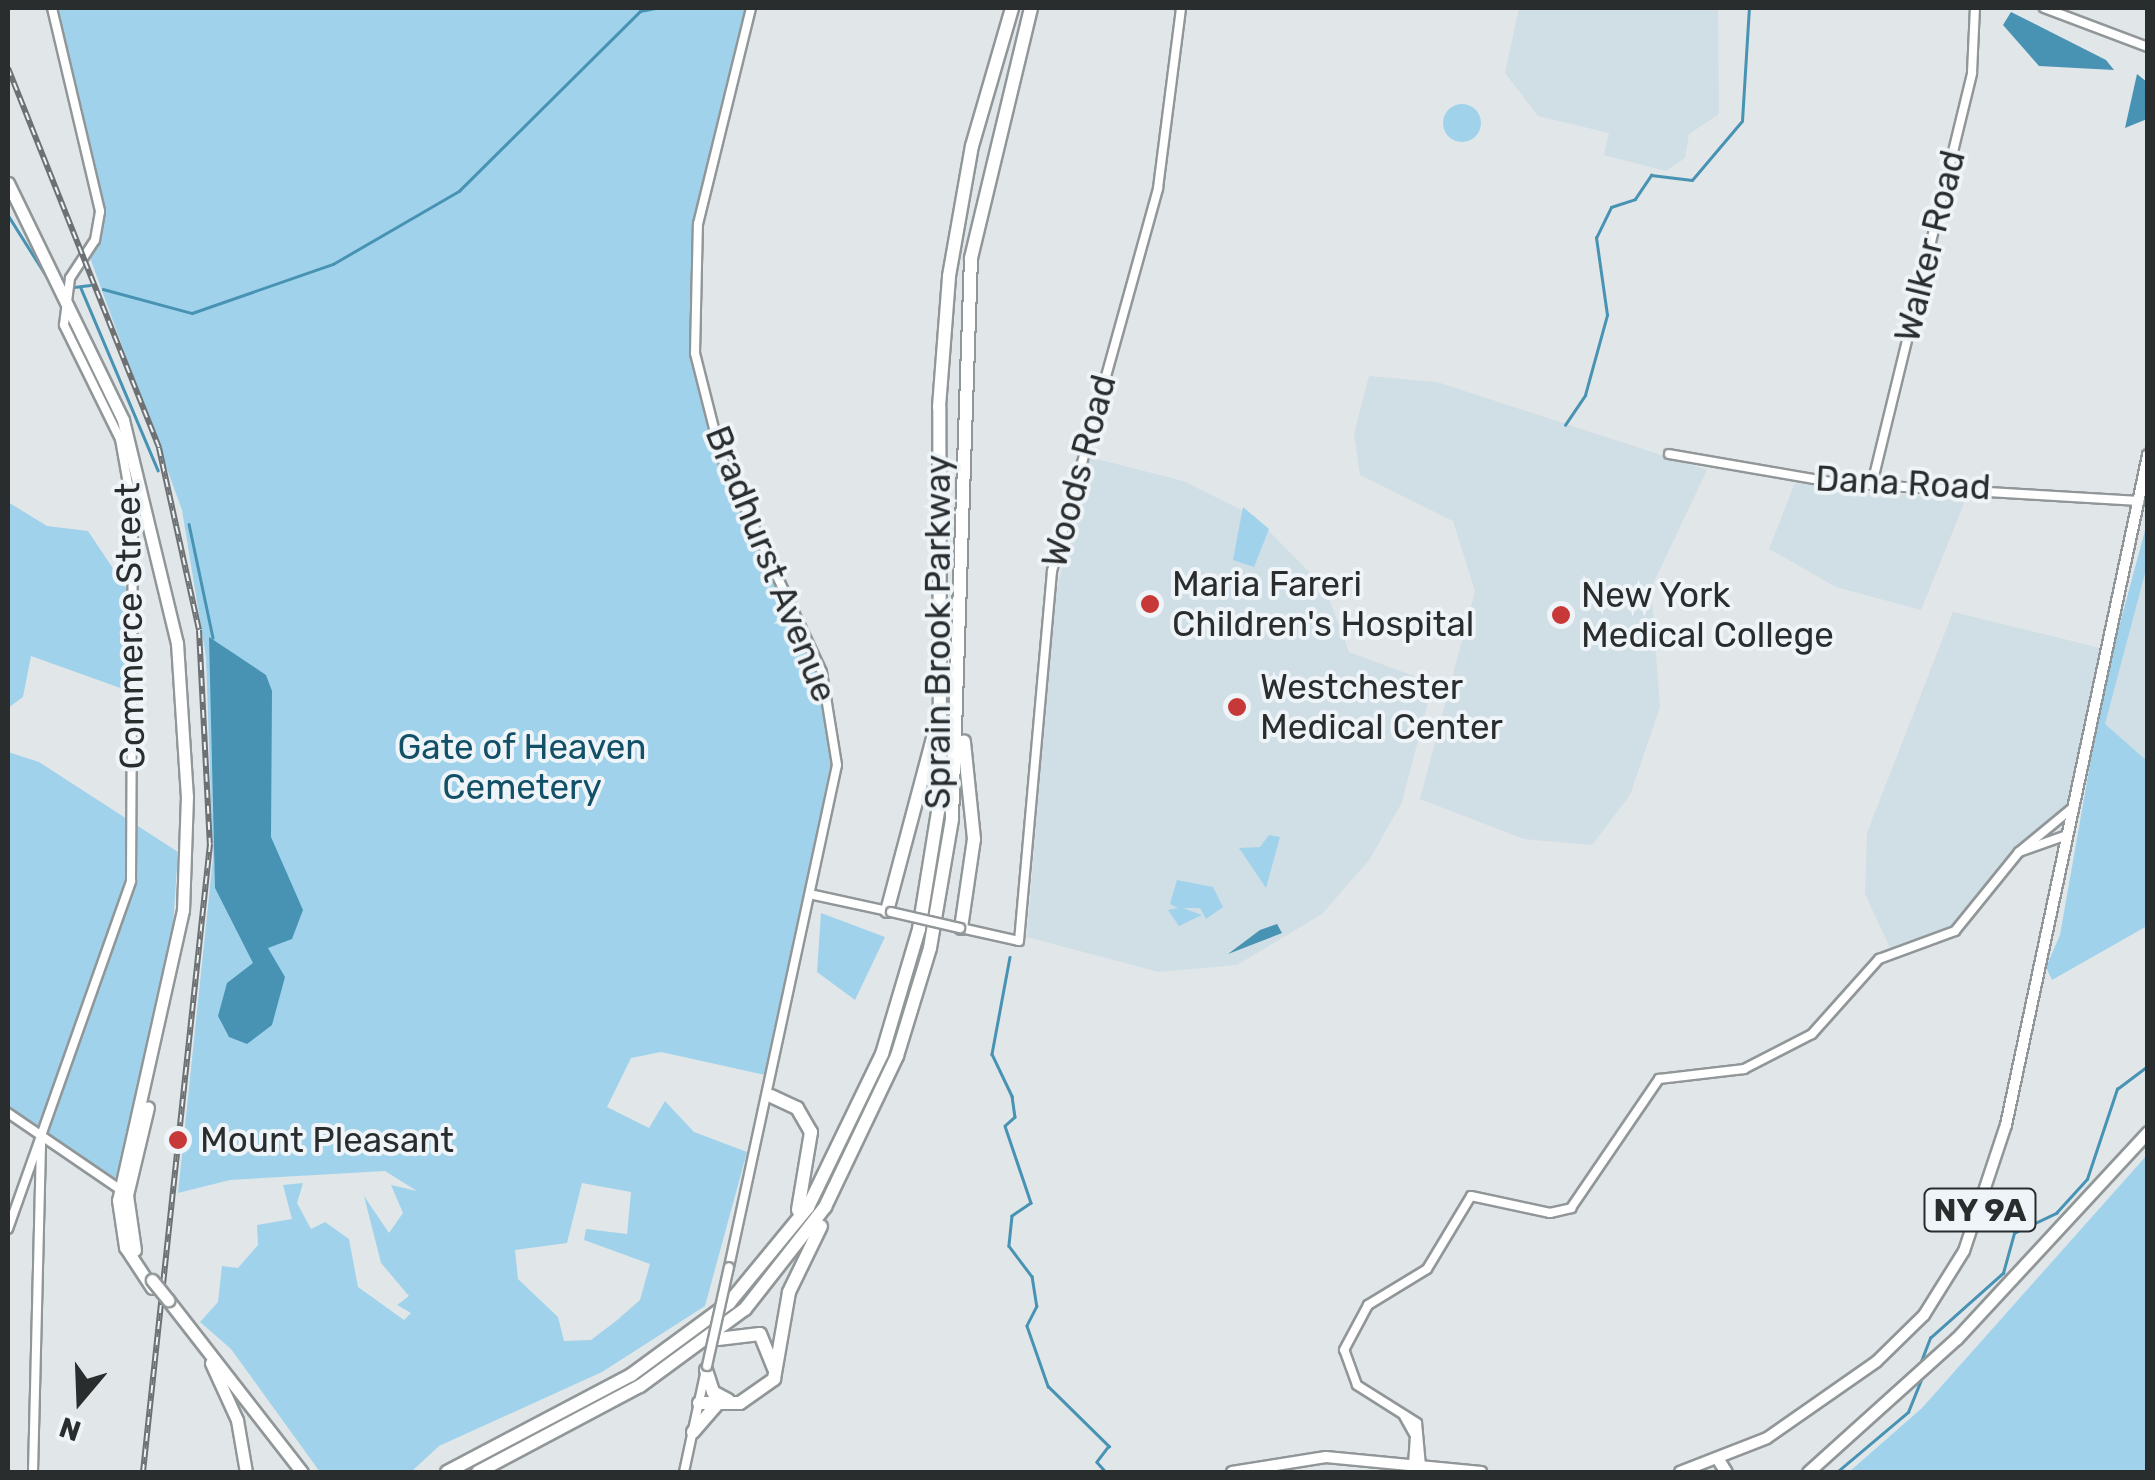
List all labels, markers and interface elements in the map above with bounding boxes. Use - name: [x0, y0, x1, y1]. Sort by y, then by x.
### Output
- street label: Walker Road: [1886, 145, 1974, 347]
- street label: Woods Road: [1033, 370, 1125, 572]
- street label: Bradhurst Avenue: [696, 419, 846, 709]
- street label: Sprain Brook Parkway: [917, 455, 959, 809]
- street label: Dana Road: [1814, 457, 1992, 509]
- street label: Commerce Street: [106, 482, 154, 770]
- place label: Maria Fareri Children's Hospital: [1172, 563, 1474, 645]
- place label: New York Medical College: [1581, 574, 1834, 656]
- marker: Maria Fareri Children's Hospital: [1137, 591, 1163, 617]
- marker: New York Medical College: [1550, 604, 1572, 626]
- place label: Westchester Medical Center: [1260, 666, 1503, 748]
- marker: Westchester Medical Center: [1224, 694, 1250, 720]
- park label: Gate of Heaven Cemetery: [397, 726, 647, 808]
- place label: Mount Pleasant: [200, 1119, 454, 1161]
- marker: Mount Pleasant: [165, 1127, 191, 1153]
- road number: NY 9A: [1922, 1183, 2038, 1237]
- north arrow: [30, 1350, 130, 1450]
- text: N: [55, 1410, 85, 1448]

